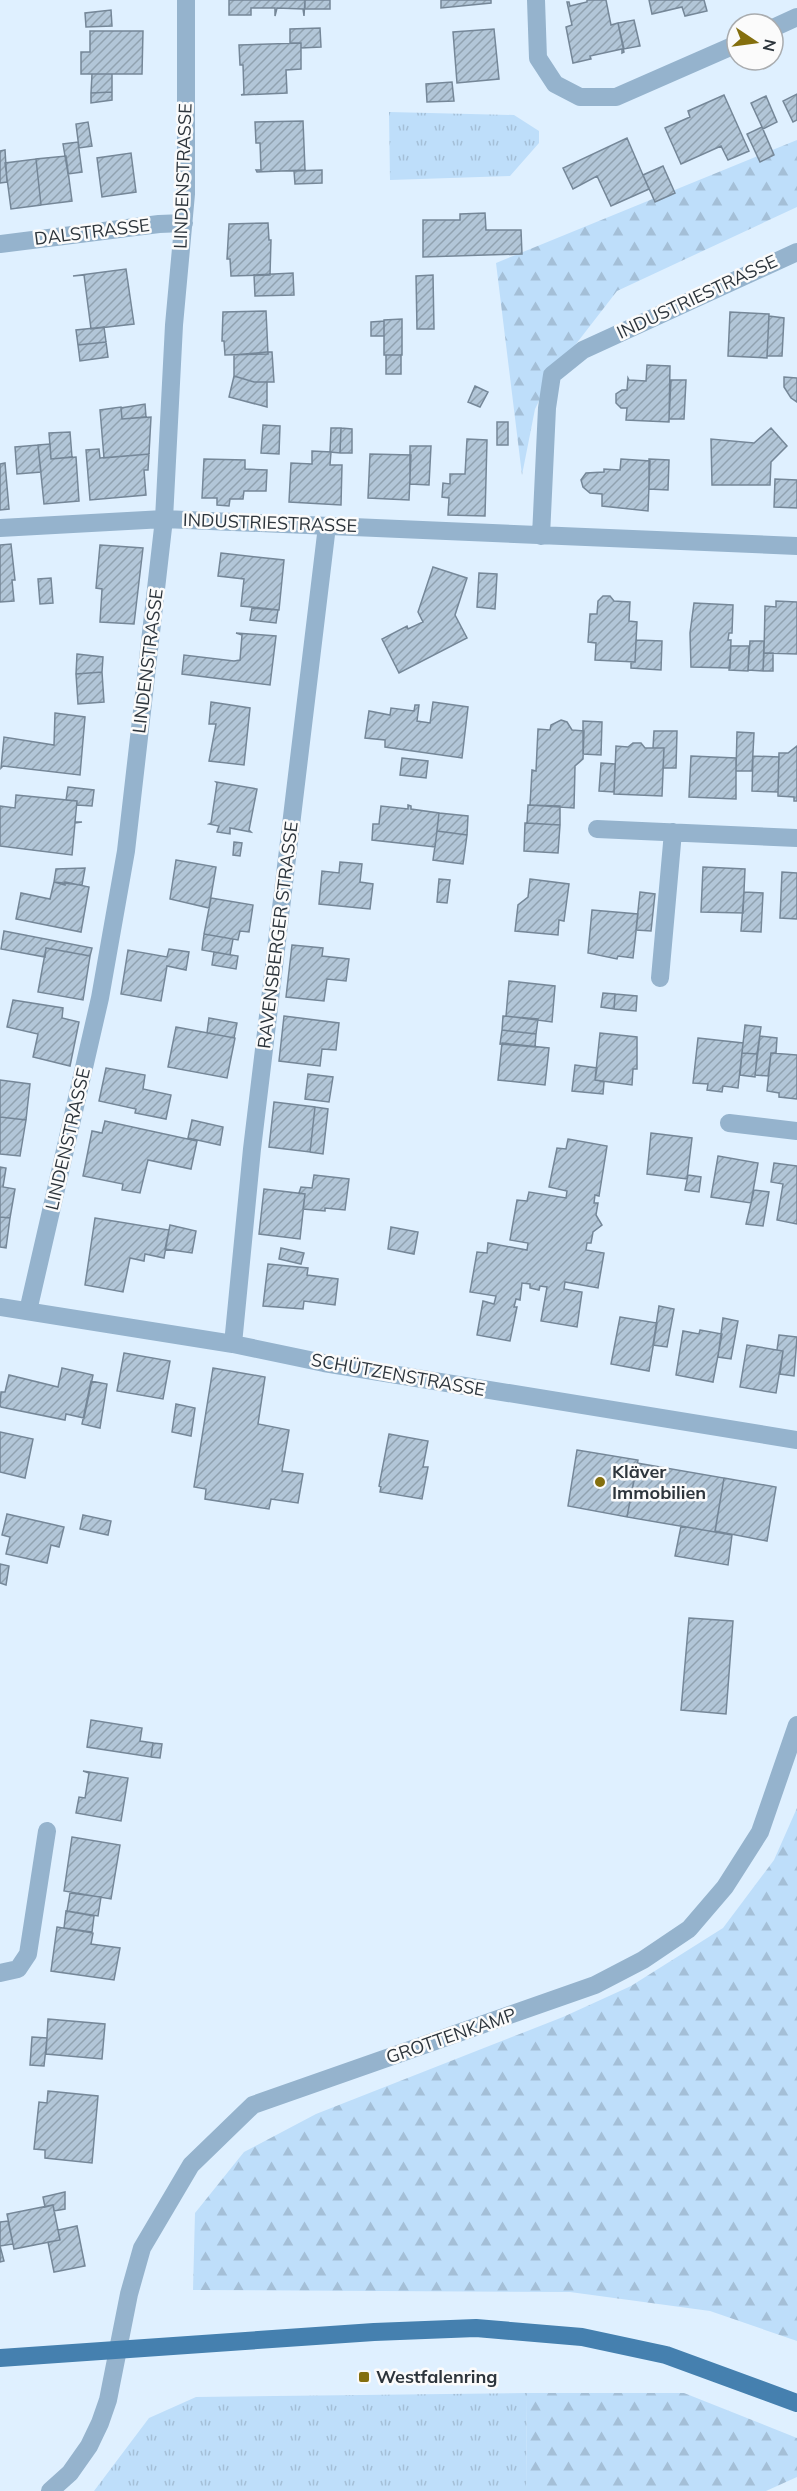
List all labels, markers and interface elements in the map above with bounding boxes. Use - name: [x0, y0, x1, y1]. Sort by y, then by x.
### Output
- north arrow: [725, 12, 785, 72]
- text: N: [759, 37, 781, 54]
- street label: LINDENSTRASSE: [168, 103, 197, 249]
- street label: DALSTRASSE: [33, 213, 151, 250]
- street label: INDUSTRIESTRASSE: [613, 249, 781, 344]
- street label: INDUSTRIESTRASSE: [183, 508, 357, 537]
- street label: LINDENSTRASSE: [127, 587, 168, 735]
- street label: RAVENSBERGER STRASSE: [252, 820, 303, 1050]
- street label: LINDENSTRASSE: [40, 1065, 95, 1212]
- street label: SCHÜTZENSTRASSE: [309, 1348, 487, 1401]
- place label: Kläver Immobilien: [612, 1460, 706, 1504]
- marker: Kläver Immobilien: [593, 1475, 607, 1489]
- street label: GROTTENKAMP: [383, 2003, 519, 2069]
- place label: Westfalenring: [376, 2365, 498, 2388]
- marker: Westfalenring: [357, 2370, 371, 2384]

